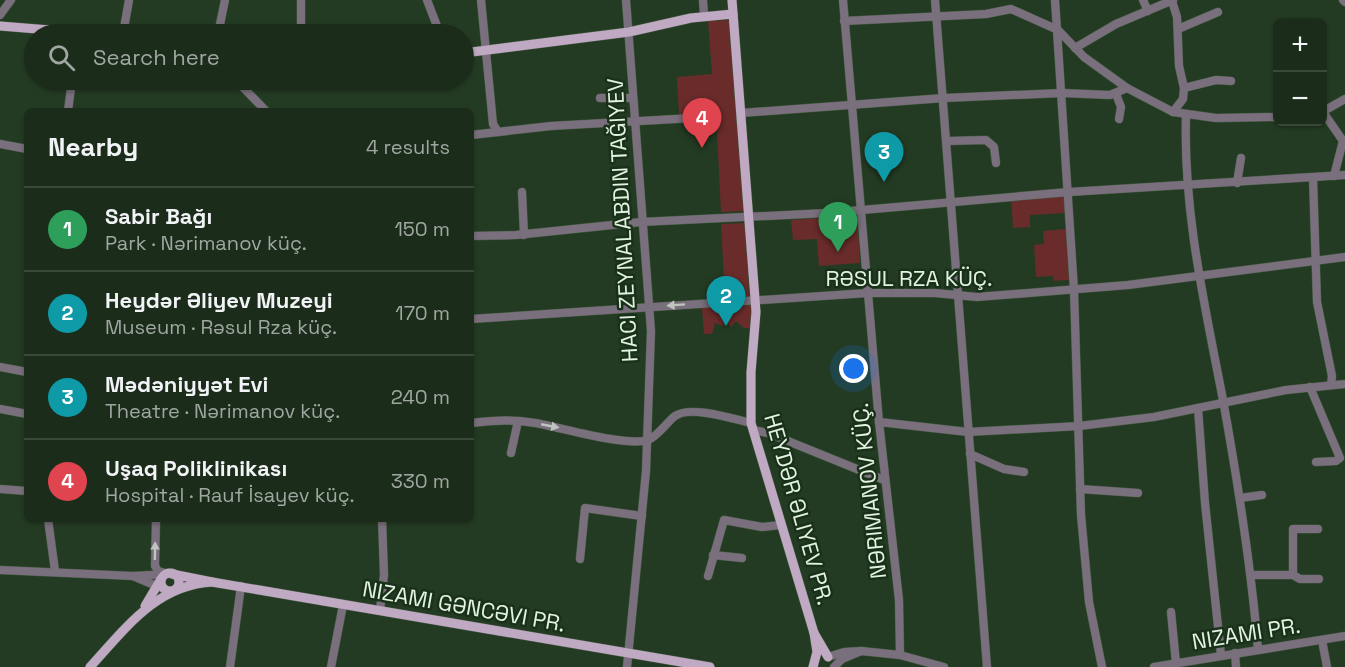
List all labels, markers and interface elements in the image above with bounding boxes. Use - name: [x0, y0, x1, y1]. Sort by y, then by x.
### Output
- map controls: [1273, 18, 1327, 126]
- button: +: [1273, 18, 1327, 72]
- search box: [24, 24, 474, 90]
- icon: search: [45, 41, 78, 74]
- text: Search here: [93, 43, 220, 71]
- button: −: [1273, 72, 1327, 126]
- street label: HACI ZEYNALABDIN TAĞIYEV: [601, 77, 643, 363]
- pin: 4: [682, 98, 722, 148]
- text: Nearby: [48, 130, 138, 164]
- pin: 3: [864, 132, 904, 182]
- text: 4 results: [366, 134, 450, 160]
- text: Sabir Bağı: [105, 202, 212, 230]
- pin: 1: [818, 202, 858, 252]
- text: 1: [63, 216, 72, 242]
- text: 150 m: [395, 216, 450, 242]
- text: Park · Nərimanov küç.: [105, 230, 307, 256]
- street label: RƏSUL RZA KÜÇ.: [826, 264, 992, 292]
- pin: 2: [706, 276, 746, 326]
- text: Heydər Əliyev Muzeyi: [105, 286, 333, 314]
- text: 2: [62, 300, 73, 326]
- text: 170 m: [395, 300, 450, 326]
- one-way arrow: [666, 301, 685, 310]
- text: Museum · Rəsul Rza küç.: [105, 314, 337, 340]
- your location: [839, 354, 868, 383]
- text: Mədəniyyət Evi: [105, 370, 268, 398]
- text: 3: [61, 384, 74, 410]
- text: 240 m: [391, 384, 450, 410]
- text: Theatre · Nərimanov küç.: [105, 398, 340, 424]
- street label: NƏRIMANOV KÜÇ.: [846, 402, 892, 580]
- street label: HEYDƏR ƏLIYEV PR.: [758, 410, 840, 608]
- one-way arrow: [541, 421, 559, 431]
- text: Uşaq Poliklinikası: [105, 454, 287, 482]
- text: 4: [61, 468, 74, 494]
- text: 330 m: [391, 468, 450, 494]
- text: Hospital · Rauf İsayev küç.: [105, 482, 355, 508]
- one-way arrow: [151, 542, 160, 561]
- street label: NIZAMI GƏNCƏVI PR.: [360, 574, 568, 638]
- street label: NIZAMI PR.: [1190, 611, 1302, 655]

